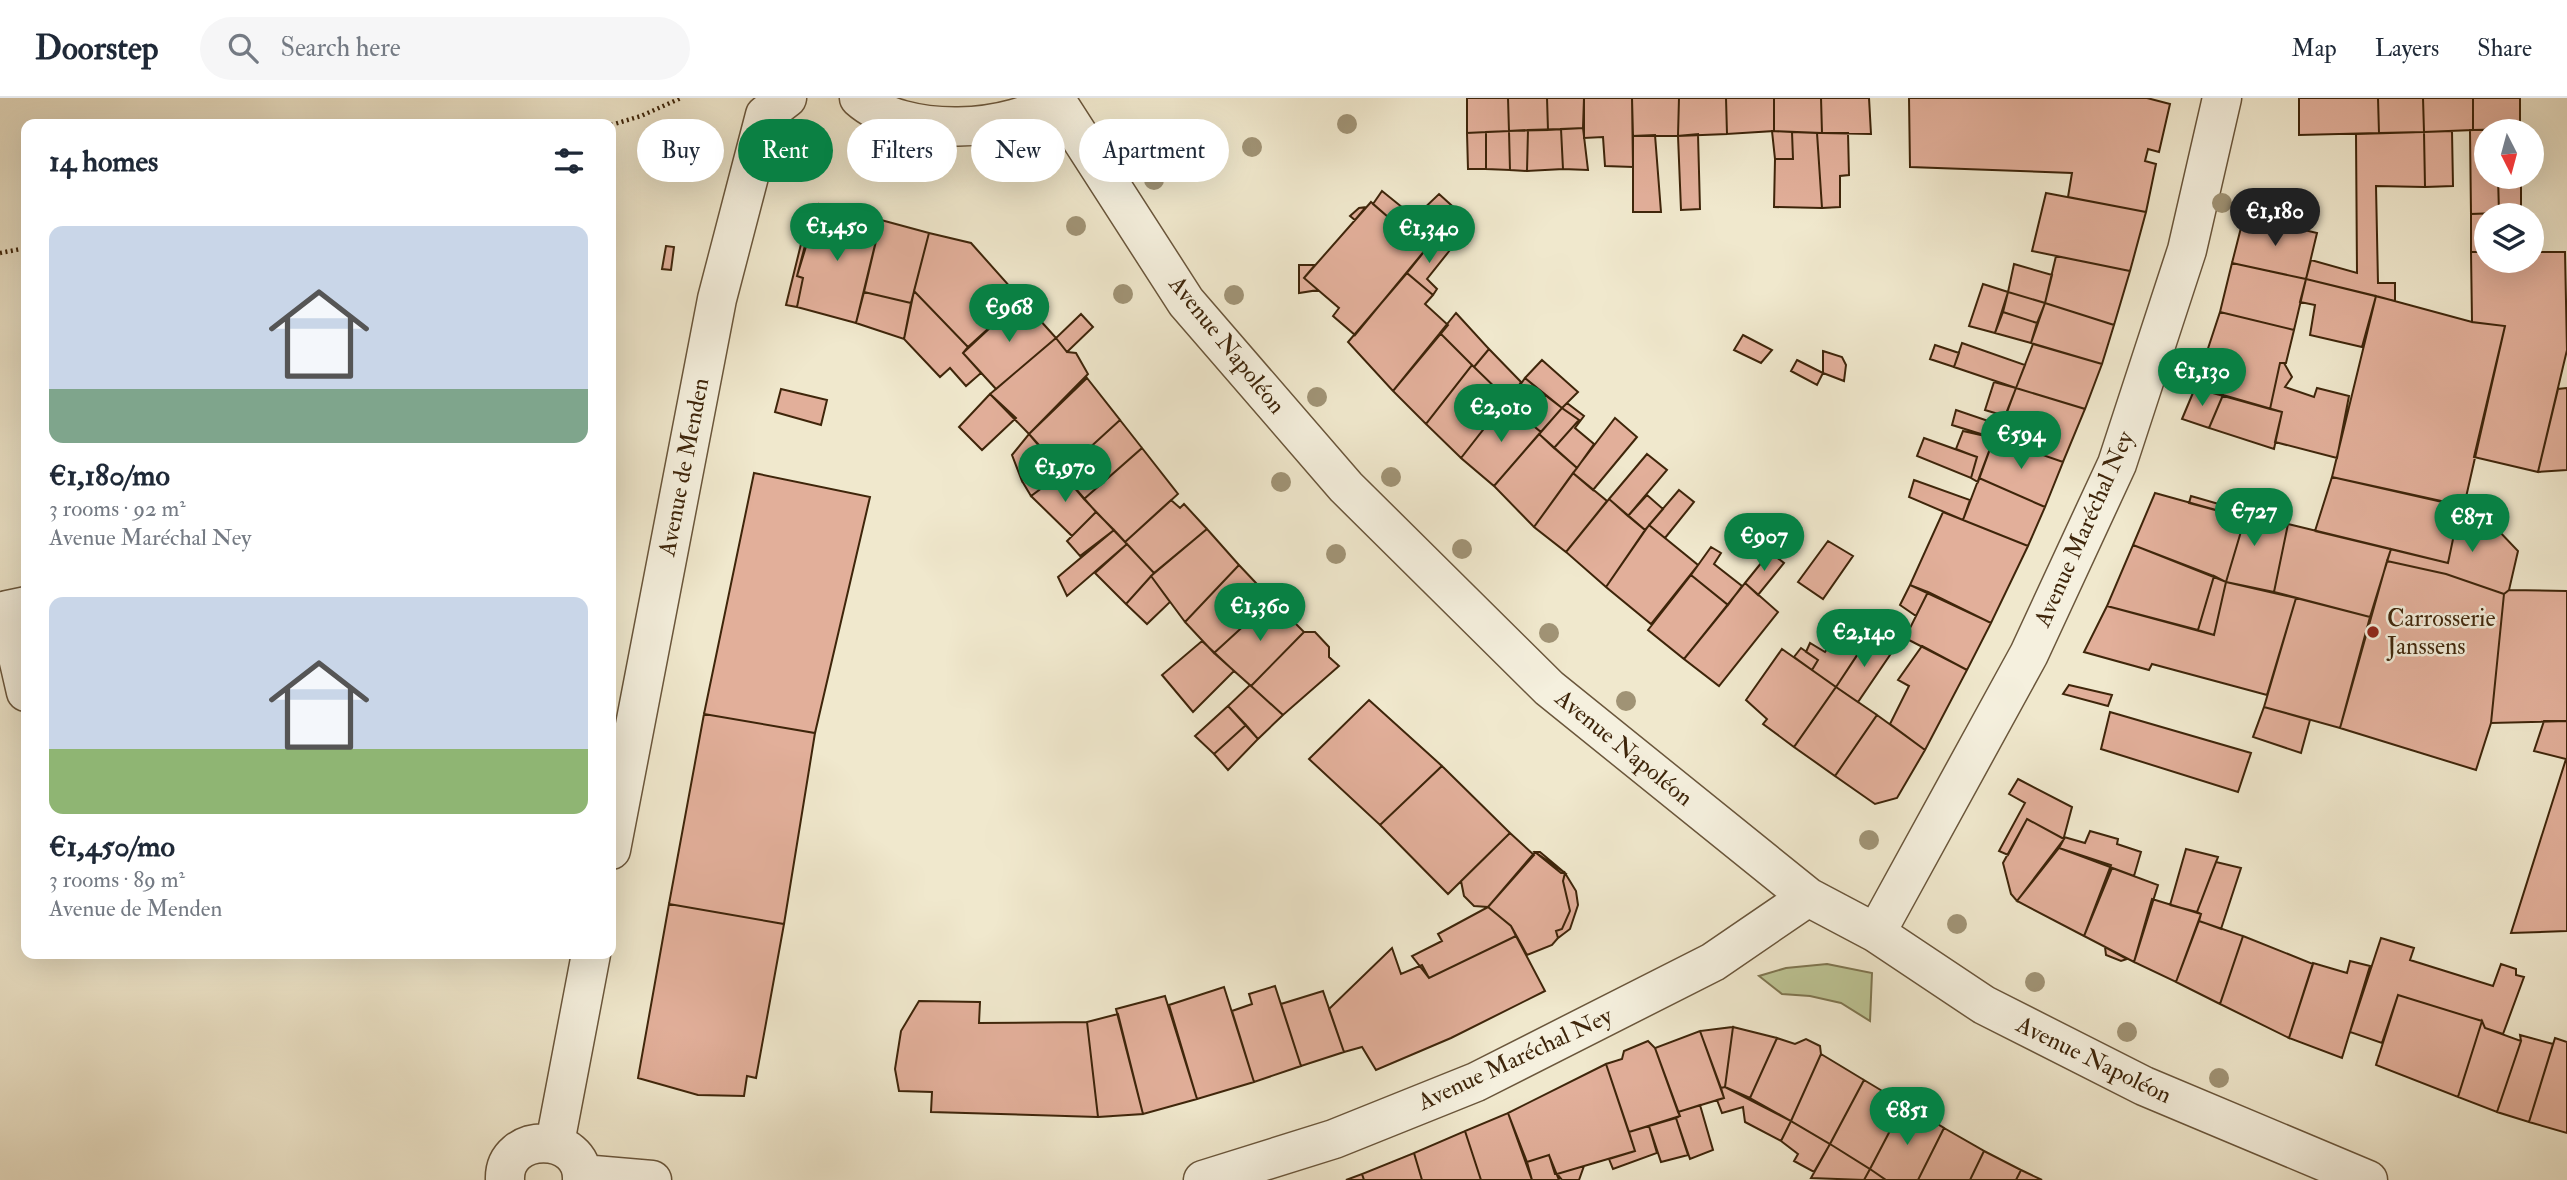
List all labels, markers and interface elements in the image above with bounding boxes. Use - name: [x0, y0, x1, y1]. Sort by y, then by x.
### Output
- search box: [200, 17, 690, 80]
- text: Doorstep: [35, 28, 158, 69]
- icon: search: [224, 29, 262, 67]
- text: Search here: [280, 32, 401, 64]
- text: Map: [2292, 33, 2337, 64]
- text: Layers: [2375, 33, 2439, 64]
- text: Share: [2477, 33, 2532, 64]
- chip: Buy: [637, 119, 724, 182]
- chip: Rent: [738, 119, 833, 182]
- chip: Filters: [847, 119, 957, 182]
- chip: New: [971, 119, 1065, 182]
- chip: Apartment: [1079, 119, 1229, 182]
- north arrow: [2474, 119, 2544, 189]
- map controls: [2474, 119, 2544, 273]
- icon: filters: [550, 142, 588, 180]
- text: 14 homes: [49, 143, 158, 180]
- pin: €1,180: [2218, 188, 2332, 248]
- text: €1,180: [2246, 196, 2304, 225]
- button: layers: [2474, 203, 2544, 273]
- pin: €1,450: [780, 204, 894, 263]
- pin: €1,340: [1372, 206, 1486, 265]
- text: €1,450: [806, 211, 868, 240]
- text: €1,340: [1399, 213, 1459, 242]
- street label: Avenue Napoléon: [1161, 269, 1292, 420]
- icon: home: [256, 271, 382, 397]
- pin: €968: [968, 285, 1050, 344]
- text: €968: [985, 292, 1033, 321]
- pin: €1,130: [2145, 348, 2259, 408]
- text: €1,130: [2174, 356, 2230, 385]
- street label: Avenue de Menden: [651, 375, 716, 560]
- pin: €2,010: [1444, 384, 1558, 444]
- text: €2,010: [1470, 392, 1532, 421]
- pin: €594: [1980, 412, 2062, 471]
- text: €594: [1997, 419, 2045, 448]
- street label: Avenue Maréchal Ney: [2026, 426, 2141, 633]
- pin: €1,970: [1008, 444, 1122, 504]
- text: €1,970: [1034, 452, 1096, 481]
- text: €1,180/mo: [49, 457, 170, 494]
- pin: €727: [2213, 489, 2295, 548]
- text: 3 rooms · 92 m²: [49, 494, 186, 523]
- pin: €871: [2431, 494, 2513, 554]
- text: €727: [2231, 496, 2277, 525]
- text: €871: [2450, 502, 2494, 531]
- pin: €907: [1723, 514, 1805, 573]
- text: €907: [1740, 521, 1788, 550]
- text: Avenue Maréchal Ney: [49, 523, 251, 552]
- pin: €1,360: [1203, 584, 1317, 643]
- text: €1,360: [1230, 591, 1290, 620]
- place label: Carrosserie Janssens: [2386, 603, 2495, 662]
- pin: €2,140: [1807, 610, 1921, 669]
- text: €2,140: [1833, 617, 1895, 646]
- marker: Carrosserie Janssens: [2365, 624, 2381, 640]
- icon: home: [256, 642, 382, 768]
- street label: Avenue Napoléon: [1548, 682, 1699, 813]
- text: €1,450/mo: [49, 828, 175, 865]
- text: 3 rooms · 89 m²: [49, 865, 185, 894]
- text: Avenue de Menden: [49, 894, 222, 923]
- street label: Avenue Maréchal Ney: [1412, 1000, 1618, 1118]
- street label: Avenue Napoléon: [2010, 1009, 2177, 1111]
- pin: €851: [1866, 1088, 1948, 1147]
- text: €851: [1886, 1095, 1928, 1124]

